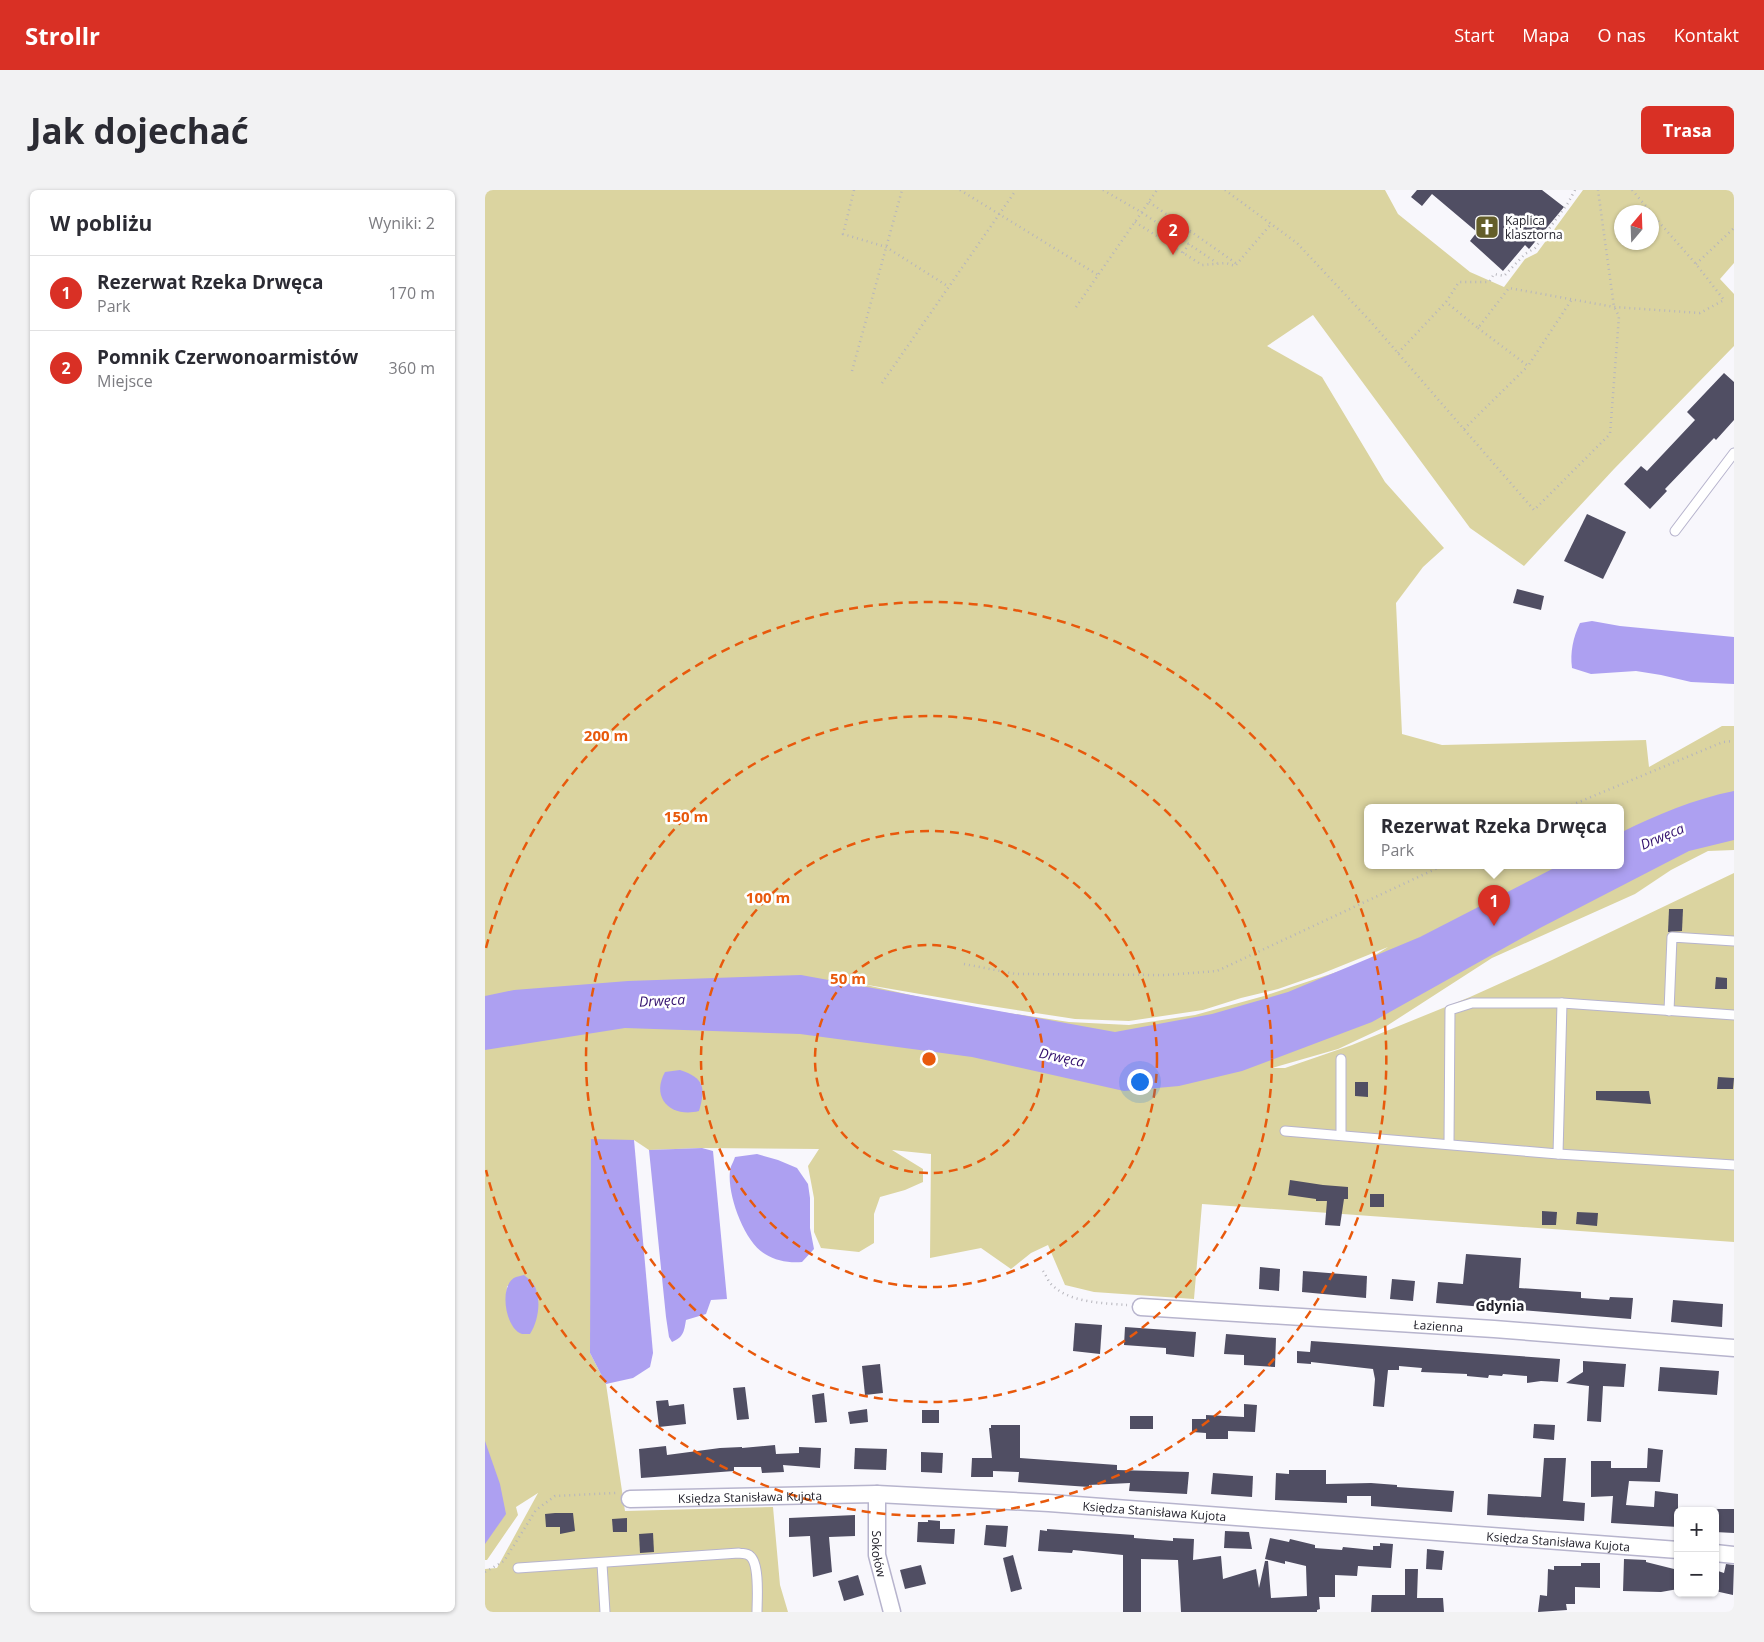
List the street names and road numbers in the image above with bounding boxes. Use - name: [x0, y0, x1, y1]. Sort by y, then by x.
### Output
- street label: Łazienna: [1413, 1316, 1464, 1336]
- street label: Księdza Stanisława Kujota: [678, 1487, 822, 1507]
- street label: Księdza Stanisława Kujota: [1082, 1497, 1227, 1525]
- street label: Księdza Stanisława Kujota: [1486, 1527, 1631, 1555]
- street label: Sokołów: [869, 1531, 891, 1580]

